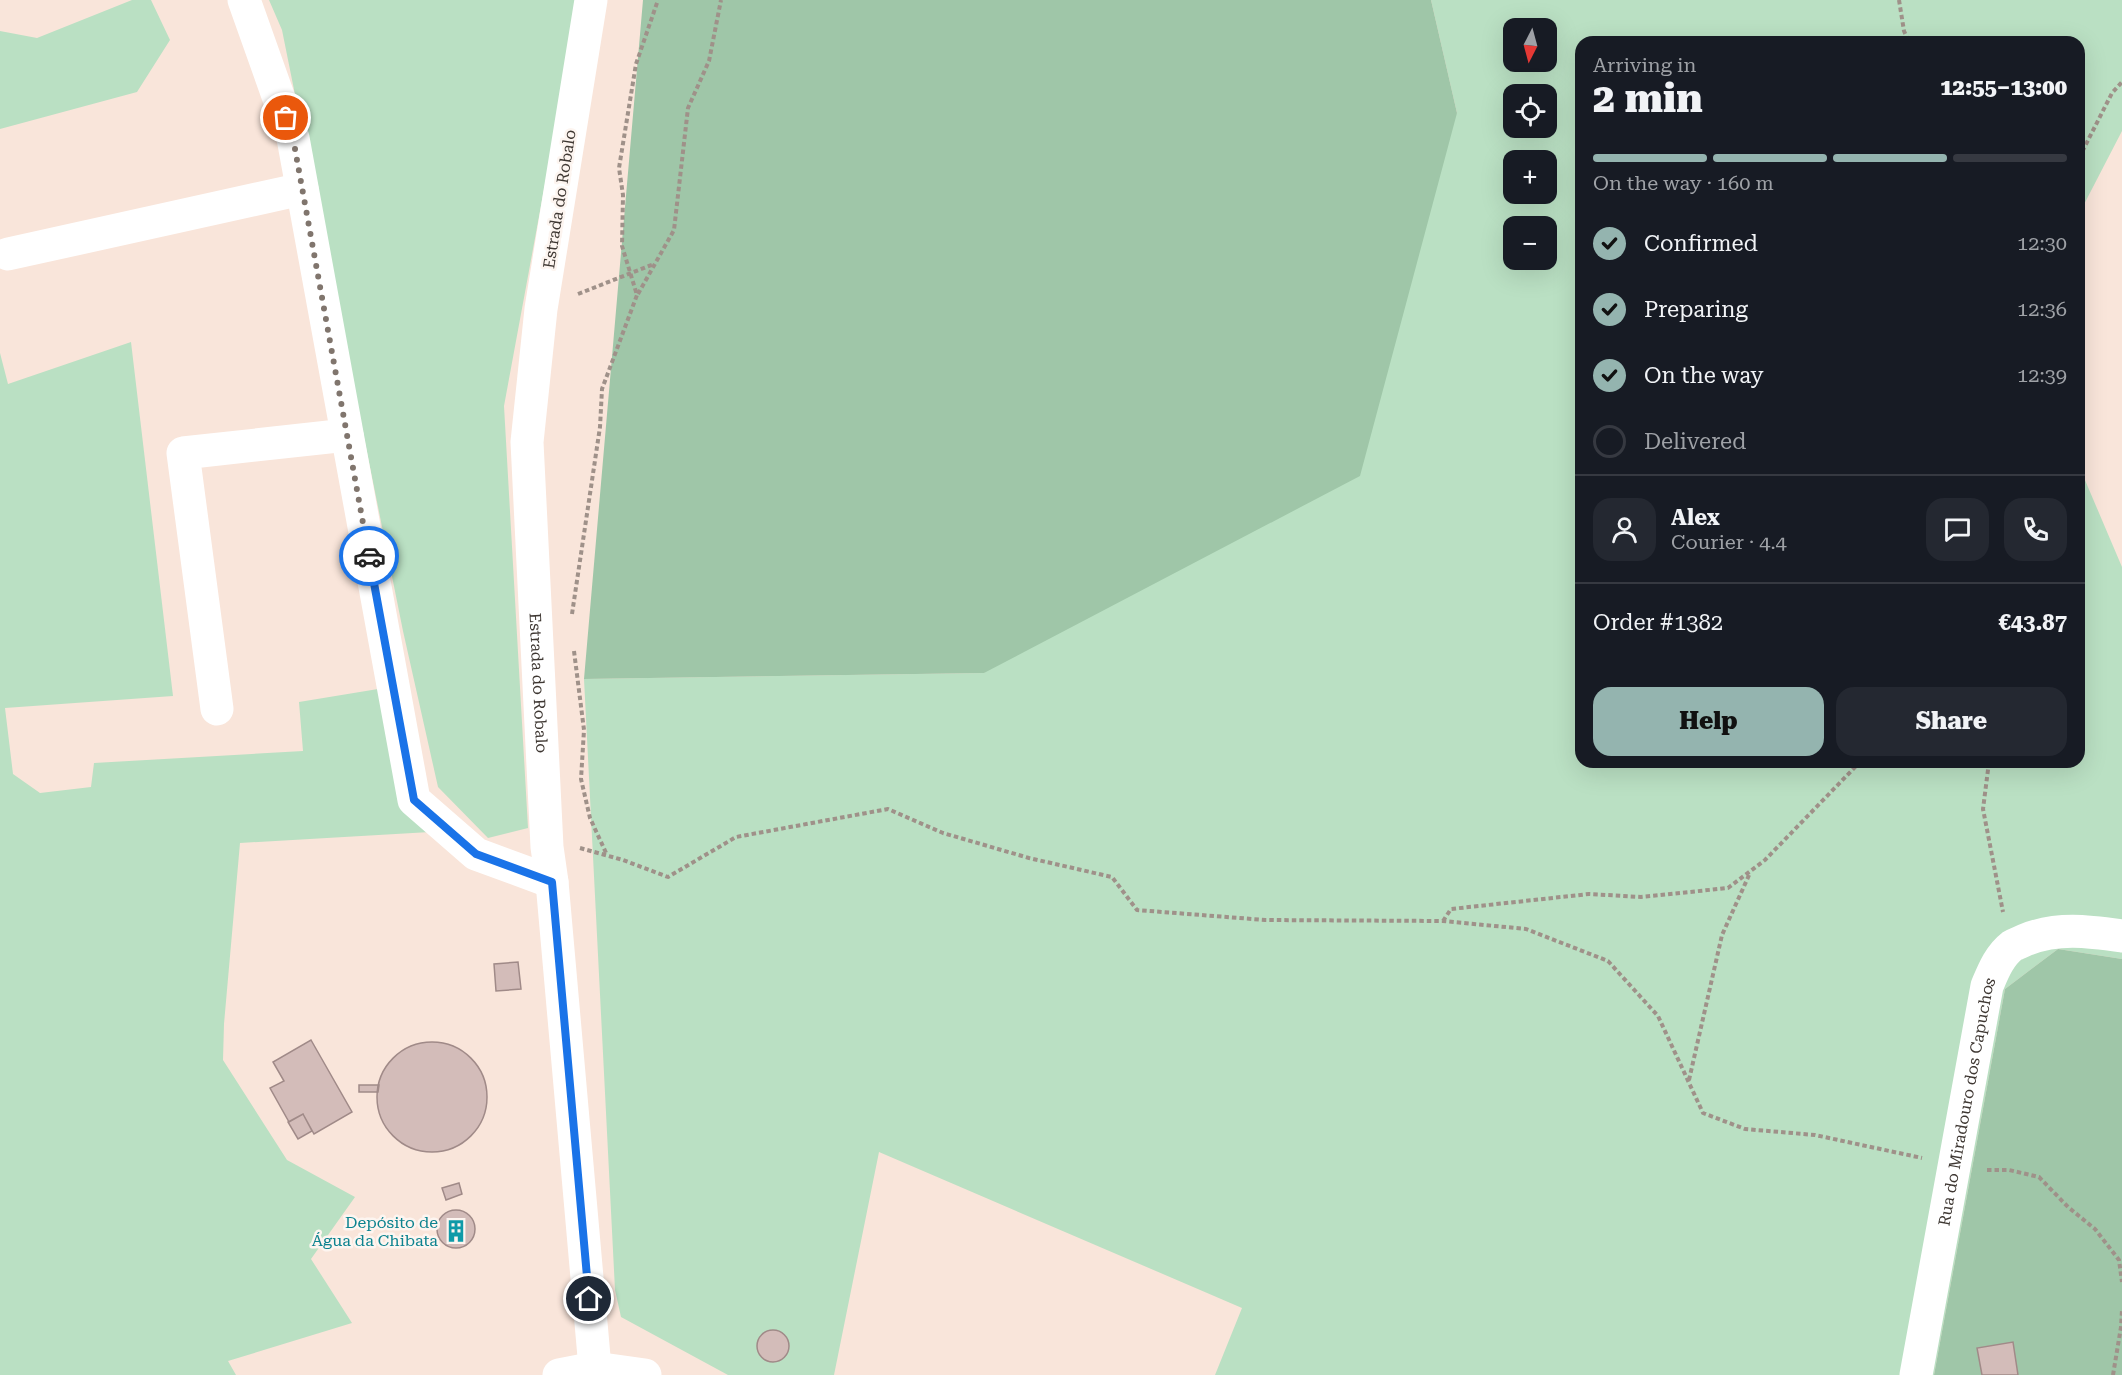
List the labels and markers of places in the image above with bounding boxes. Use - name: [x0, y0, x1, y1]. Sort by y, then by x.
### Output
- pin: [260, 92, 311, 143]
- place label: Depósito de Água da Chibata: [312, 1213, 438, 1250]
- building icon: Depósito de Água da Chibata: [443, 1218, 469, 1244]
- pin: [563, 1273, 614, 1324]

